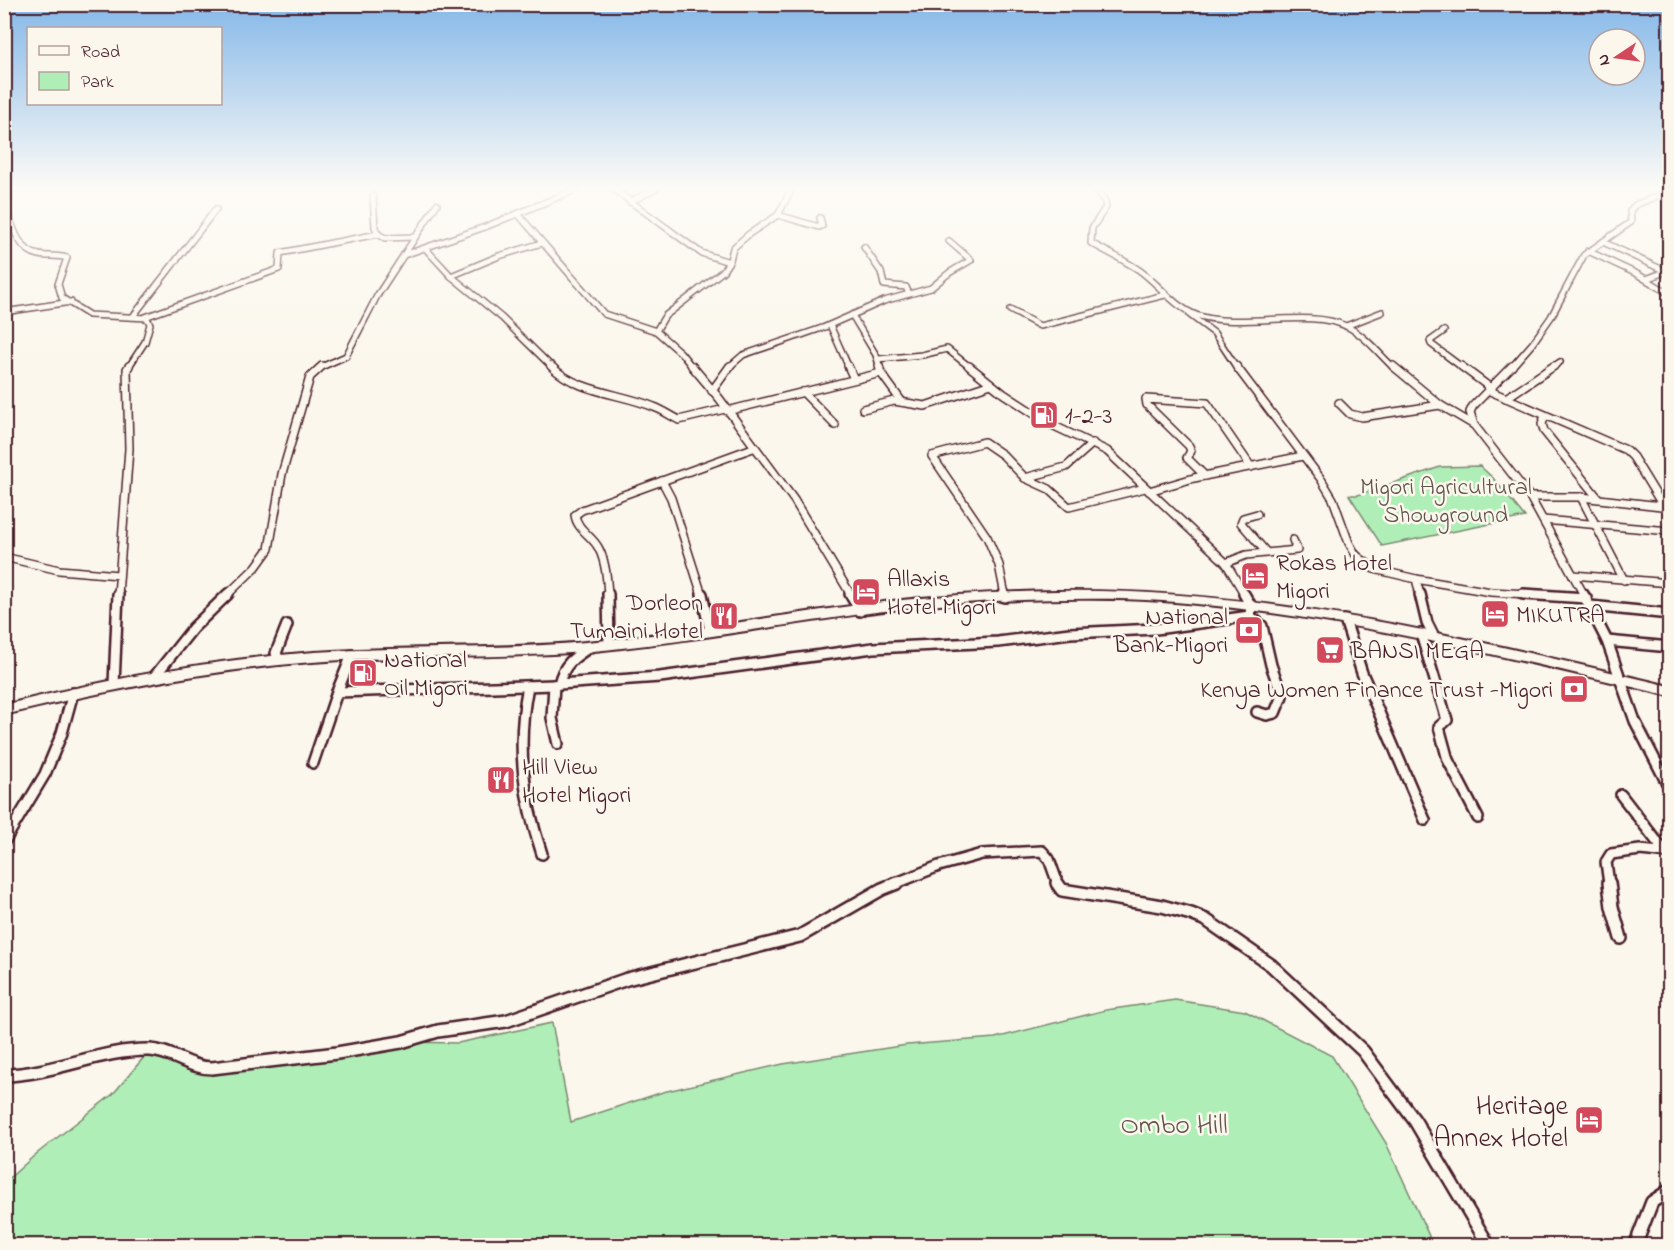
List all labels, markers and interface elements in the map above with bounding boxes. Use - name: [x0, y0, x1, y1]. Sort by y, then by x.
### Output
- legend: [27, 27, 222, 105]
- north arrow: [1587, 27, 1647, 87]
- text: Road: [81, 40, 120, 66]
- text: N: [1591, 52, 1617, 68]
- text: Park: [81, 70, 114, 96]
- fuel station icon: 1-2-3: [1028, 399, 1060, 431]
- place label: 1-2-3: [1065, 400, 1112, 435]
- park label: Migori Agricultural Showground: [1360, 471, 1532, 534]
- place label: Rokas Hotel Migori: [1276, 547, 1392, 610]
- hotel icon: Rokas Hotel Migori: [1239, 560, 1271, 592]
- place label: Allaxis Hotel Migori: [887, 563, 996, 626]
- hotel icon: Allaxis Hotel Migori: [850, 576, 882, 608]
- place label: Dorleon Tumaini Hotel: [570, 587, 703, 650]
- hotel icon: MIKUTRA: [1479, 598, 1511, 630]
- place label: MIKUTRA: [1516, 599, 1605, 634]
- restaurant icon: Dorleon Tumaini Hotel: [708, 600, 740, 632]
- place label: National Bank-Migori: [1113, 601, 1228, 664]
- bank icon: National Bank-Migori: [1233, 614, 1265, 646]
- supermarket icon: BANSI MEGA: [1314, 634, 1346, 666]
- place label: BANSI MEGA: [1350, 635, 1484, 670]
- place label: National Oil Migori: [384, 644, 468, 707]
- fuel station icon: National Oil Migori: [347, 657, 379, 689]
- bank icon: Kenya Women Finance Trust -Migori: [1558, 673, 1590, 705]
- place label: Kenya Women Finance Trust -Migori: [1200, 674, 1553, 710]
- place label: Hill View Hotel Migori: [522, 751, 631, 814]
- restaurant icon: Hill View Hotel Migori: [485, 764, 517, 796]
- place label: Heritage Annex Hotel: [1434, 1087, 1568, 1160]
- hotel icon: Heritage Annex Hotel: [1573, 1104, 1605, 1136]
- park label: Ombo Hill: [1120, 1106, 1228, 1147]

